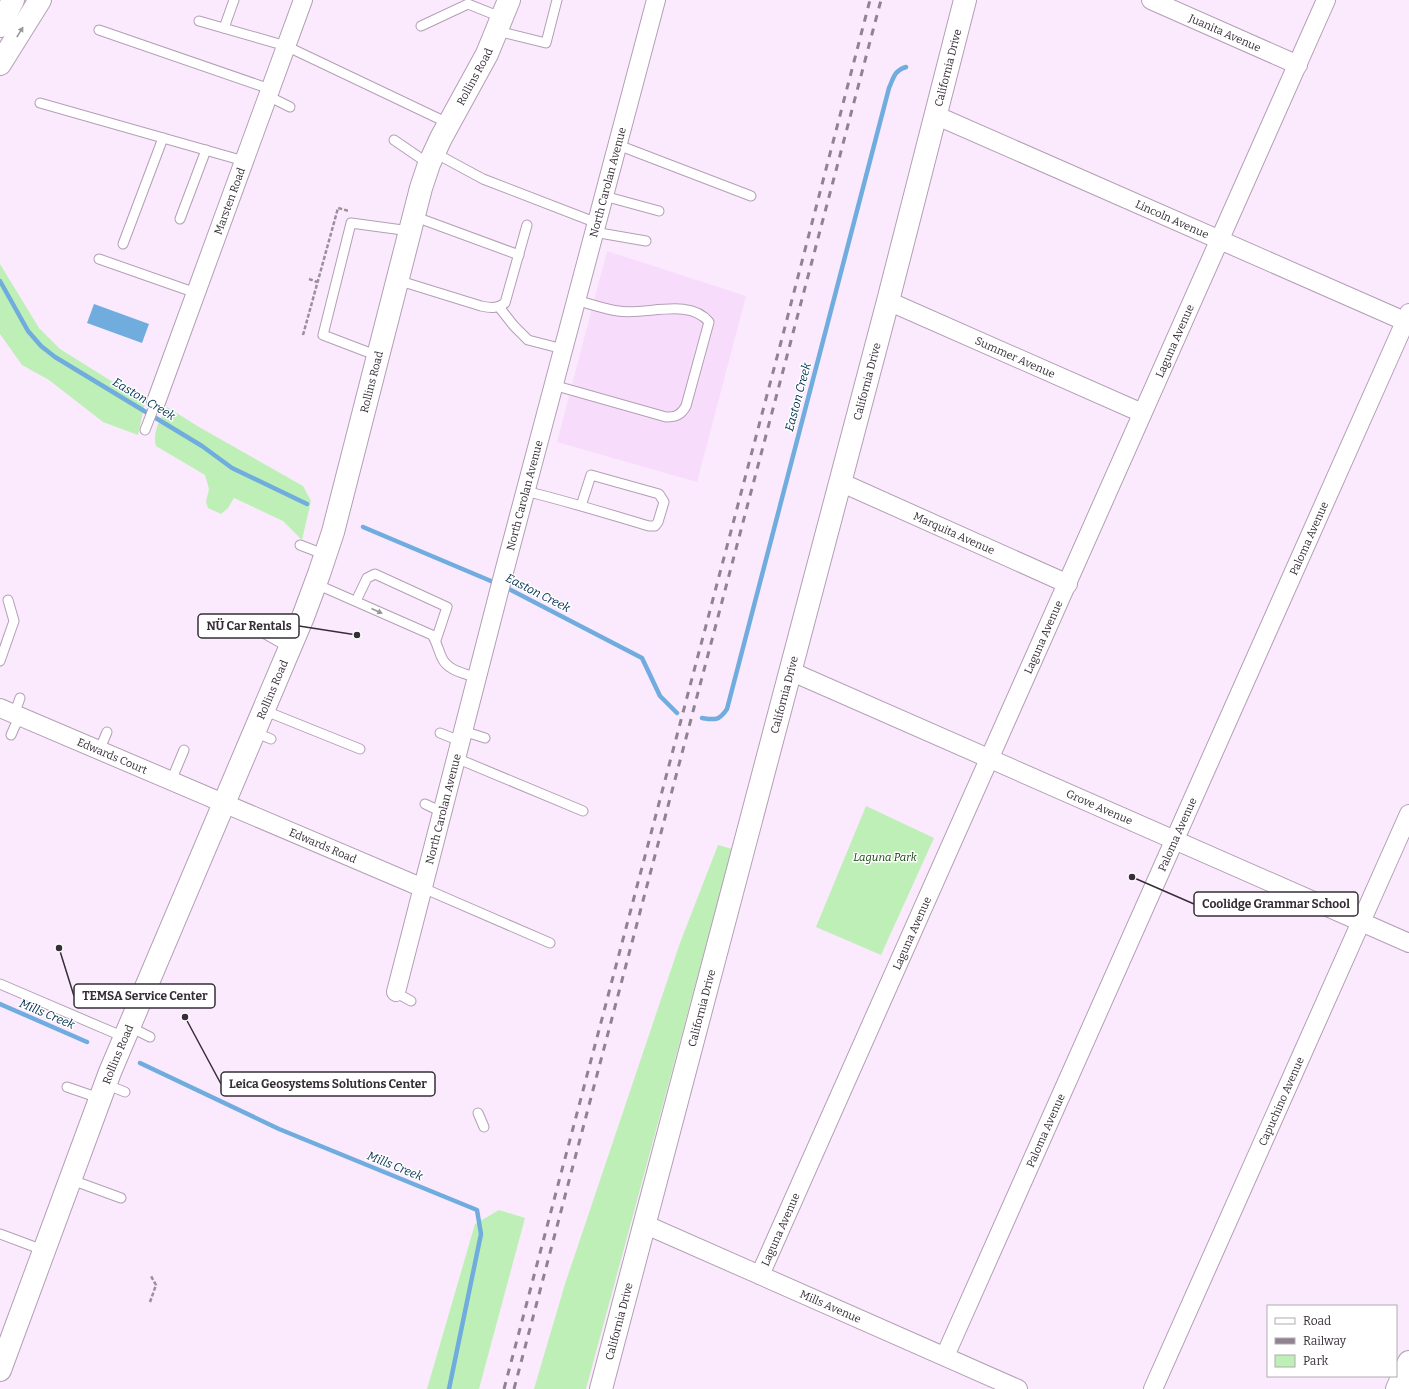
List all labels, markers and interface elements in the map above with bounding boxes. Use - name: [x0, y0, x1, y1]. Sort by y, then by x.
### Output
- street label: Juanita Avenue: [1186, 11, 1263, 54]
- one-way arrow: [17, 26, 24, 38]
- street label: California Drive: [932, 28, 964, 108]
- street label: Rollins Road: [454, 46, 495, 108]
- street label: North Carolan Avenue: [587, 126, 628, 239]
- street label: Marsten Road: [211, 165, 248, 236]
- street label: Lincoln Avenue: [1133, 197, 1211, 241]
- street label: Laguna Avenue: [1153, 302, 1197, 380]
- street label: Summer Avenue: [973, 334, 1057, 380]
- street label: California Drive: [850, 341, 883, 422]
- street label: Rollins Road: [357, 349, 386, 414]
- water label: Easton Creek: [782, 361, 814, 433]
- water label: Easton Creek: [110, 375, 178, 423]
- street label: North Carolan Avenue: [504, 439, 545, 552]
- street label: Paloma Avenue: [1287, 499, 1331, 577]
- street label: Marquita Avenue: [911, 509, 997, 557]
- water label: Easton Creek: [503, 571, 573, 615]
- street label: Laguna Avenue: [1021, 598, 1065, 676]
- one-way arrow: [372, 608, 383, 614]
- callout: NÜ Car Rentals: [198, 614, 299, 638]
- text: NÜ Car Rentals: [206, 618, 292, 633]
- street label: California Drive: [768, 655, 801, 735]
- street label: Rollins Road: [254, 658, 291, 721]
- street label: Edwards Court: [75, 735, 149, 776]
- street label: North Carolan Avenue: [423, 752, 463, 866]
- street label: Grove Avenue: [1064, 787, 1135, 827]
- street label: Paloma Avenue: [1155, 795, 1199, 873]
- street label: Edwards Road: [287, 825, 359, 866]
- park label: Laguna Park: [853, 851, 918, 864]
- callout: Coolidge Grammar School: [1194, 892, 1358, 916]
- street label: Laguna Avenue: [890, 894, 934, 972]
- text: Coolidge Grammar School: [1202, 897, 1350, 911]
- street label: California Drive: [685, 968, 718, 1048]
- callout: TEMSA Service Center: [74, 984, 215, 1008]
- text: TEMSA Service Center: [82, 989, 208, 1003]
- water label: Mills Creek: [17, 996, 77, 1032]
- street label: Rollins Road: [100, 1022, 136, 1086]
- street label: Capuchino Avenue: [1256, 1055, 1307, 1148]
- callout: Leica Geosystems Solutions Center: [221, 1072, 435, 1096]
- text: Leica Geosystems Solutions Center: [229, 1077, 427, 1091]
- street label: Paloma Avenue: [1023, 1091, 1067, 1169]
- water label: Mills Creek: [365, 1148, 425, 1184]
- street label: Laguna Avenue: [758, 1191, 802, 1268]
- street label: California Drive: [602, 1281, 635, 1361]
- street label: Mills Avenue: [798, 1287, 863, 1326]
- legend: [1267, 1305, 1397, 1377]
- text: Road: [1303, 1314, 1331, 1328]
- text: Railway: [1303, 1334, 1347, 1348]
- text: Park: [1303, 1354, 1329, 1368]

